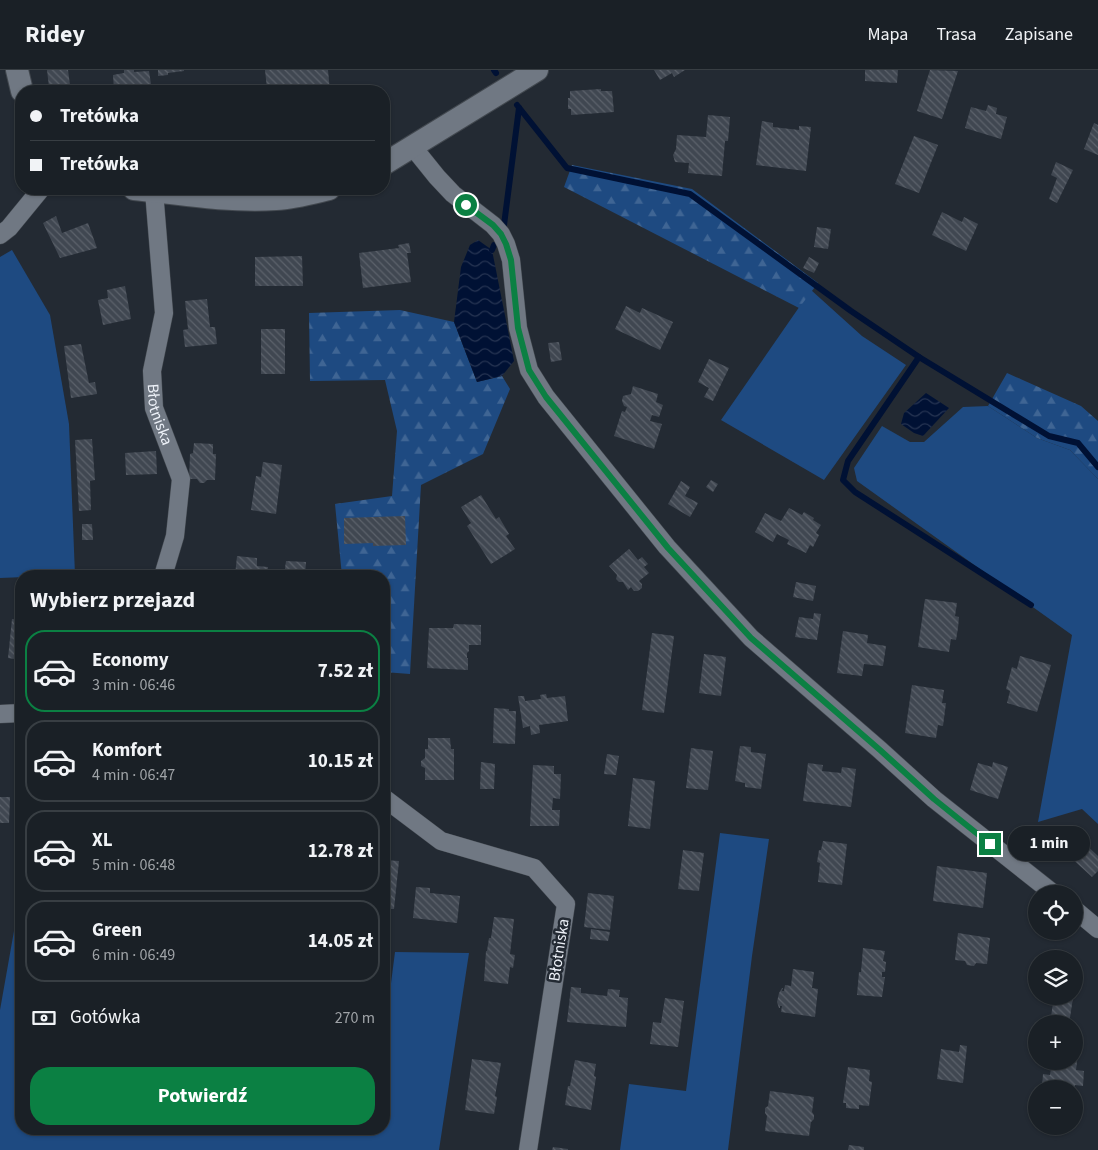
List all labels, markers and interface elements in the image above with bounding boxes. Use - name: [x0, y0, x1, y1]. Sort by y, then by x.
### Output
- text: Ridey: [25, 17, 85, 52]
- text: Mapa: [867, 22, 908, 47]
- text: Trasa: [936, 22, 977, 47]
- text: Zapisane: [1005, 22, 1073, 47]
- text: Tretówka: [60, 103, 139, 130]
- text: Tretówka: [60, 151, 139, 178]
- route start: [455, 194, 477, 216]
- street label: Błotniska: [142, 383, 178, 448]
- text: Wybierz przejazd: [30, 584, 195, 616]
- text: Economy: [92, 647, 169, 674]
- icon: car: [32, 649, 77, 694]
- text: 7.52 zł: [318, 658, 373, 685]
- text: 3 min · 06:46: [92, 674, 175, 696]
- text: Komfort: [92, 737, 162, 764]
- icon: car: [32, 739, 77, 784]
- text: 10.15 zł: [308, 748, 373, 775]
- text: 4 min · 06:47: [92, 764, 175, 786]
- callout: 1 min: [1008, 826, 1090, 862]
- text: XL: [92, 827, 113, 854]
- icon: car: [32, 829, 77, 874]
- text: 1 min: [1030, 832, 1068, 854]
- route end: [979, 833, 1001, 855]
- text: 12.78 zł: [308, 838, 373, 865]
- text: 5 min · 06:48: [92, 854, 175, 876]
- map controls: [1028, 885, 1083, 1135]
- button: locate: [1028, 885, 1083, 940]
- text: Green: [92, 917, 142, 944]
- street label: Błotniska: [543, 917, 575, 983]
- icon: car: [32, 919, 77, 964]
- text: 14.05 zł: [308, 928, 373, 955]
- text: 6 min · 06:49: [92, 944, 175, 966]
- button: layers: [1028, 950, 1083, 1005]
- icon: cash: [30, 1004, 58, 1032]
- text: Gotówka: [70, 1004, 141, 1031]
- text: 270 m: [335, 1007, 375, 1029]
- button: +: [1028, 1015, 1083, 1070]
- button: Potwierdź: [30, 1067, 375, 1125]
- button: −: [1028, 1080, 1083, 1135]

